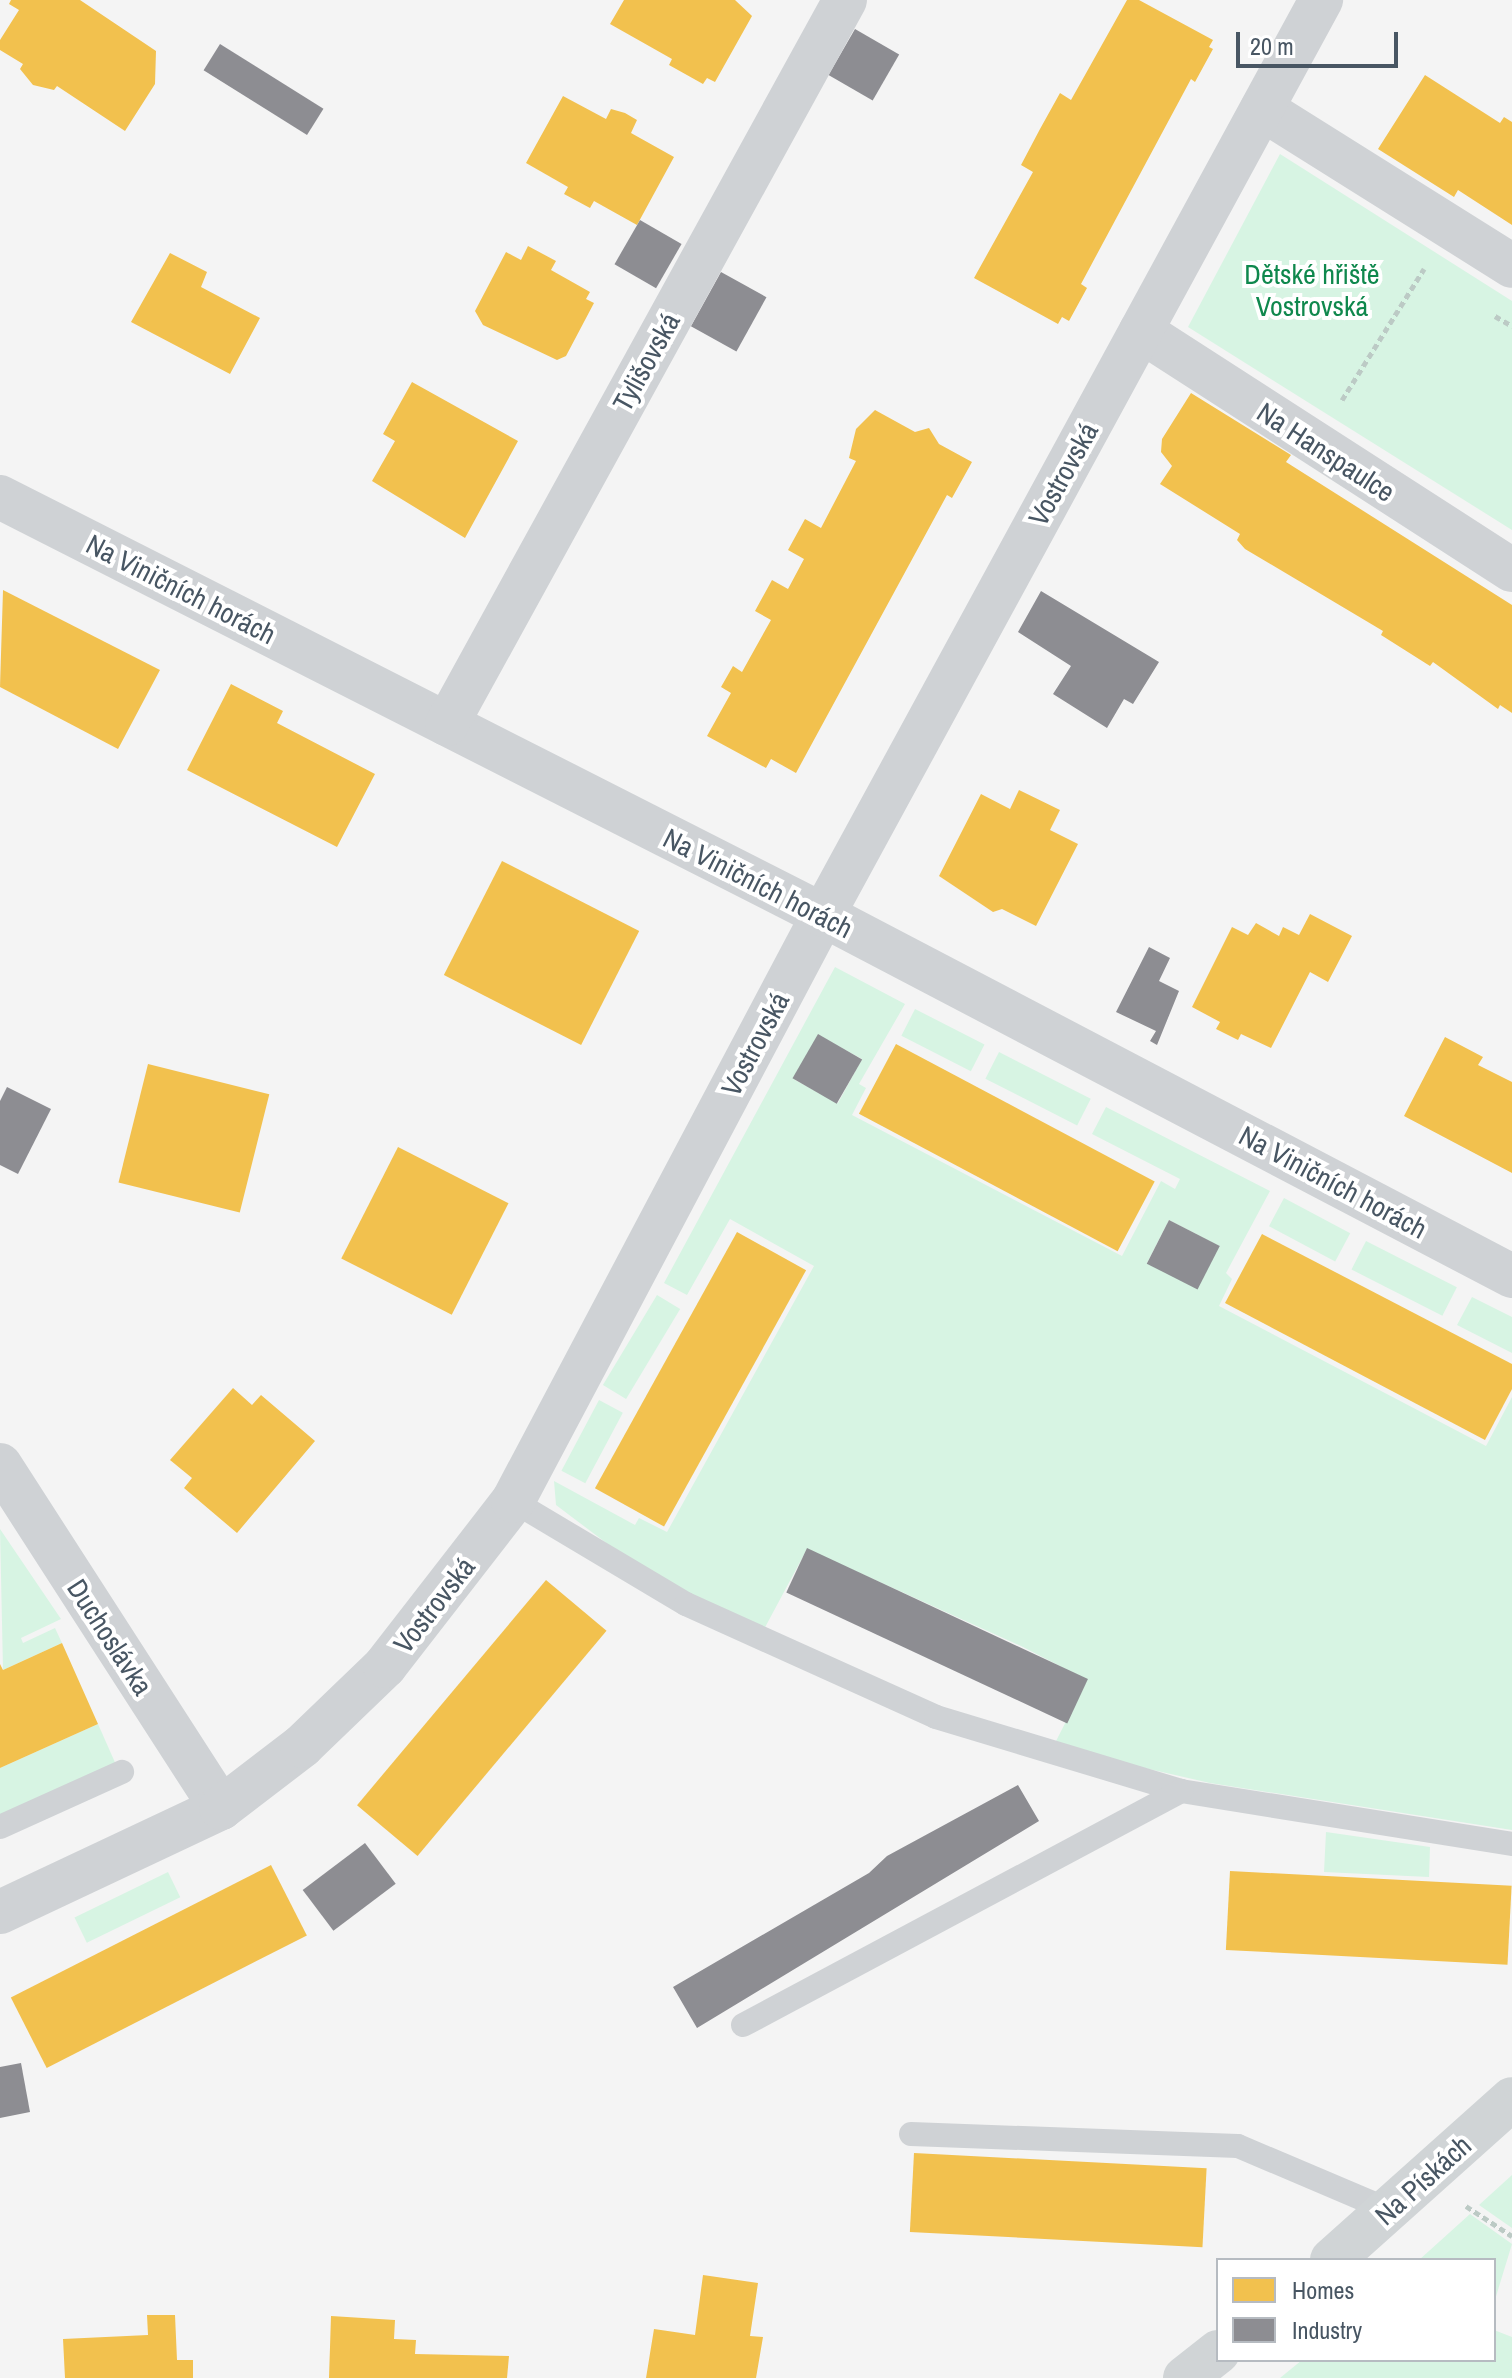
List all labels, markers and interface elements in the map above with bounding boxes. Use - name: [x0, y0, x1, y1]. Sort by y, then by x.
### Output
- scale bar: [1240, 16, 1402, 66]
- text: 20 m: [1250, 30, 1294, 62]
- park label: Dětské hřiště Vostrovská: [1244, 257, 1380, 323]
- street label: Tylišovská: [605, 307, 687, 417]
- street label: Na Hanspaulce: [1251, 395, 1401, 509]
- street label: Vostrovská: [1021, 417, 1105, 531]
- street label: Na Viničních horách: [81, 527, 281, 651]
- street label: Na Viničních horách: [658, 821, 858, 945]
- street label: Vostrovská: [714, 987, 796, 1101]
- street label: Na Viničních horách: [1233, 1118, 1433, 1246]
- street label: Vostrovská: [386, 1550, 482, 1660]
- street label: Duchoslávka: [60, 1573, 160, 1701]
- street label: Na Pískách: [1368, 2128, 1478, 2232]
- legend: [1216, 2258, 1496, 2362]
- text: Homes: [1292, 2274, 1354, 2306]
- text: Industry: [1292, 2314, 1362, 2346]

